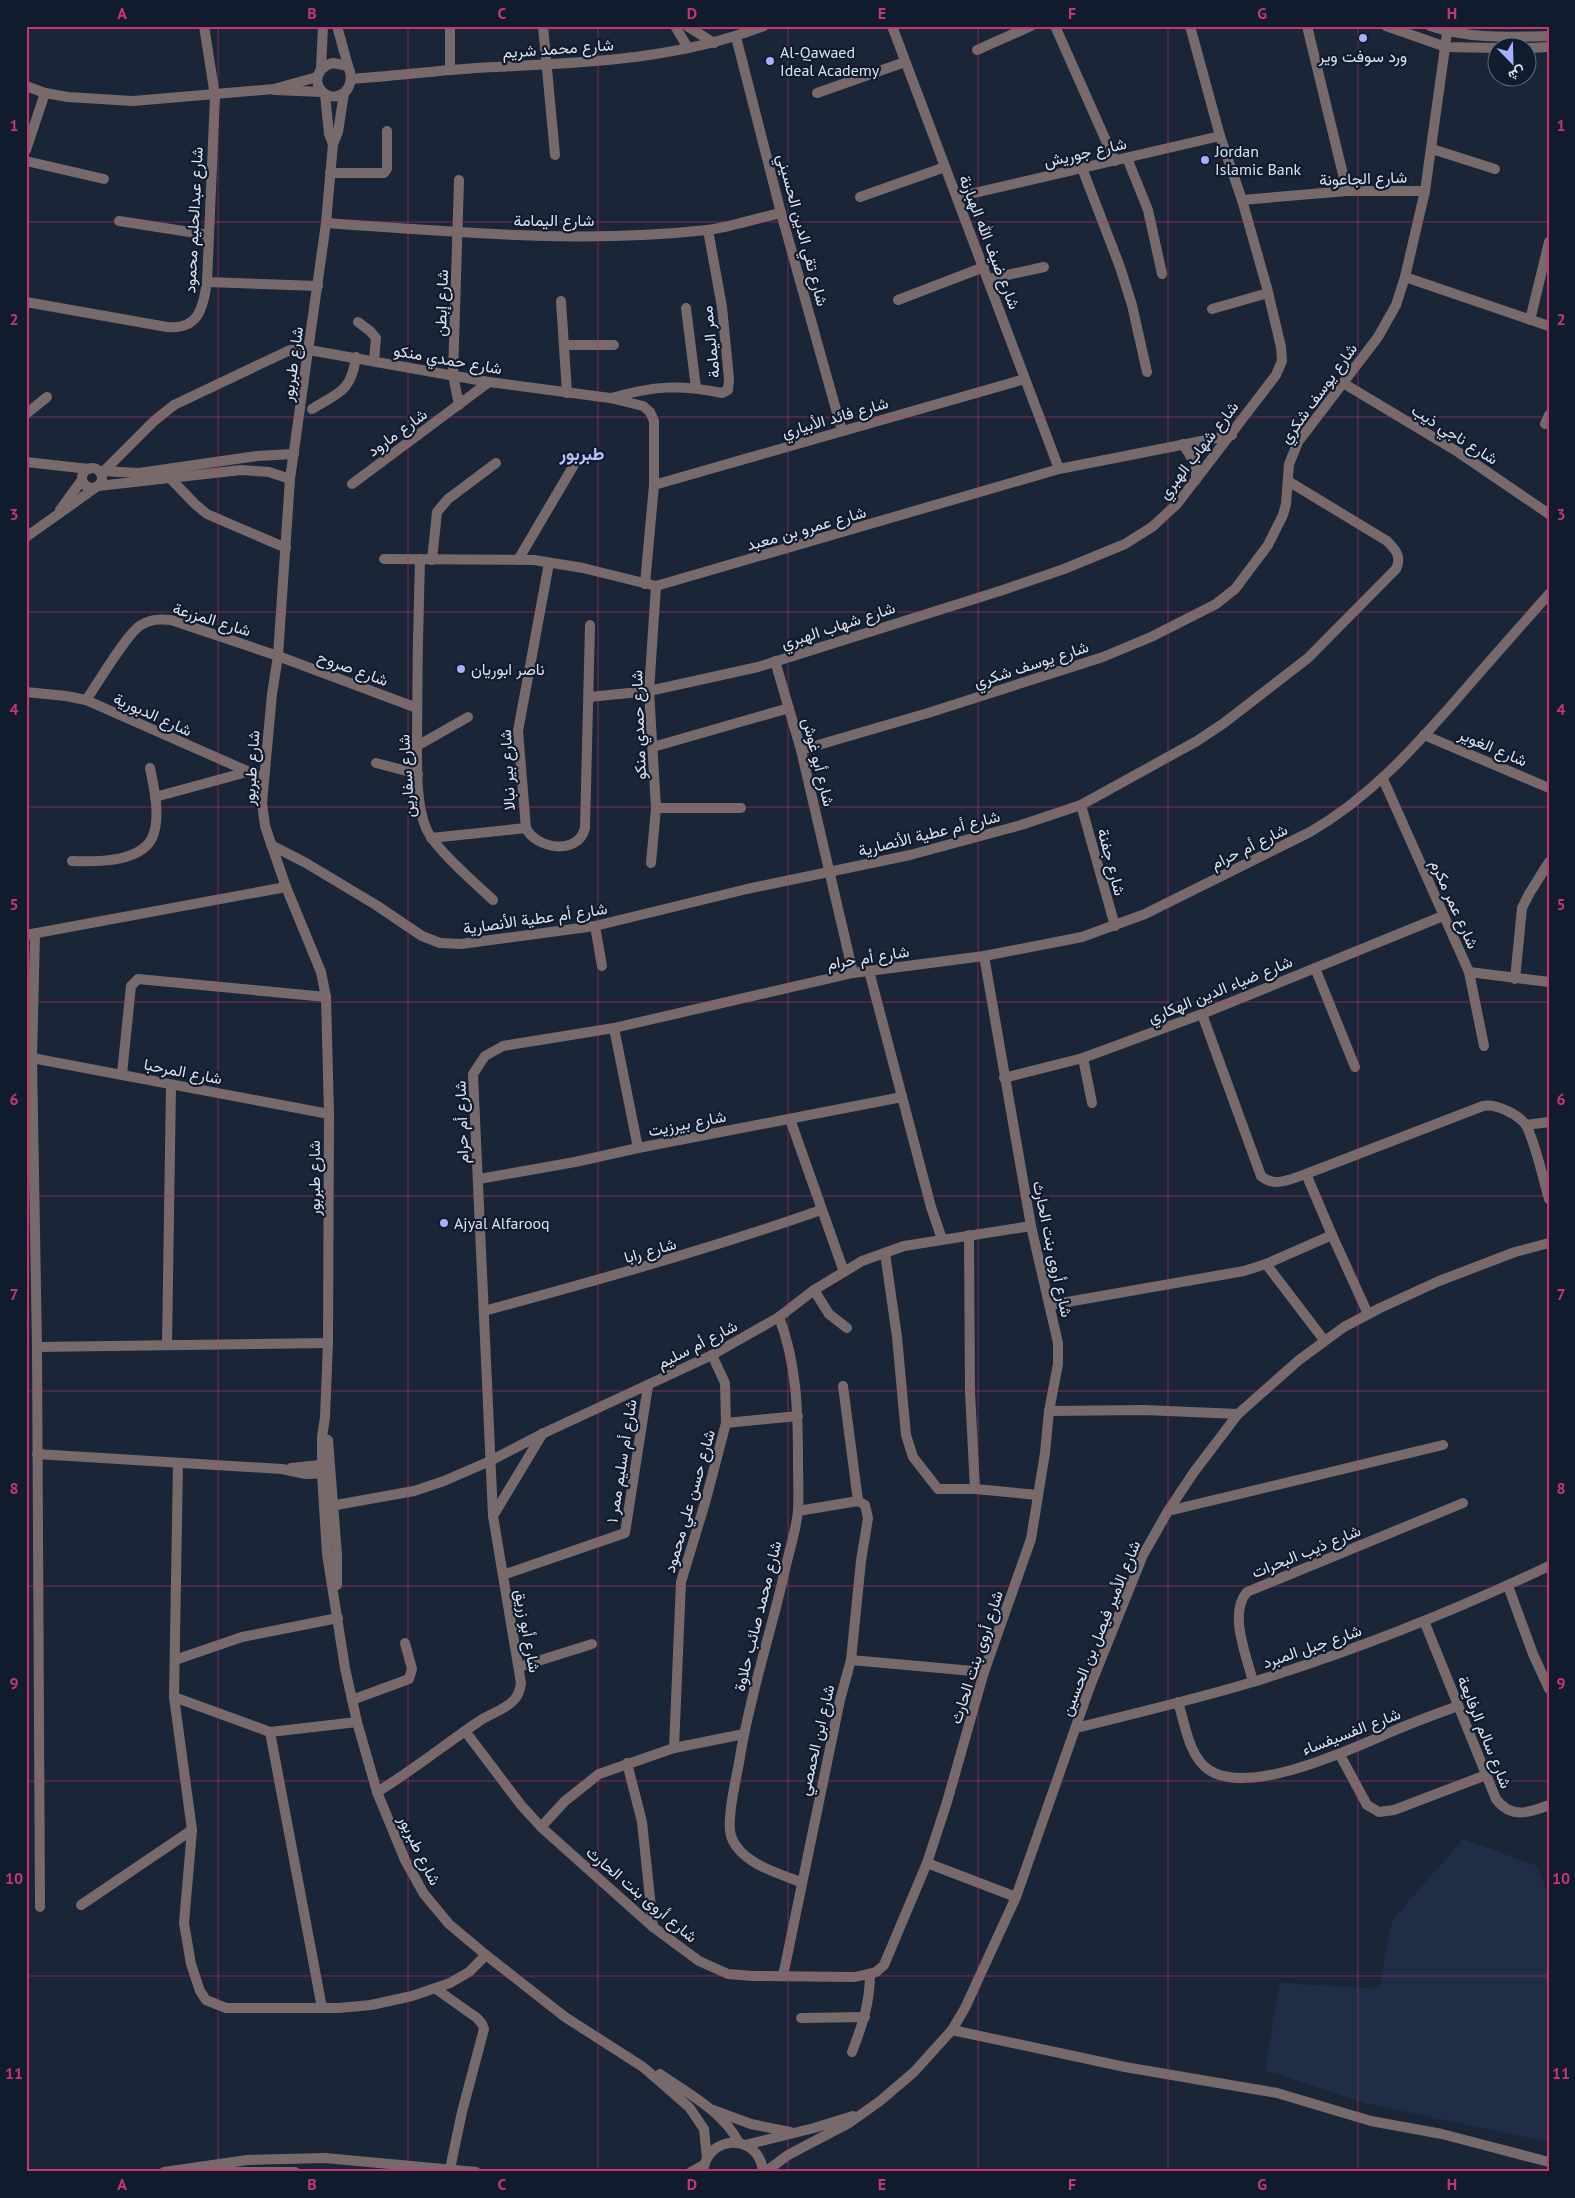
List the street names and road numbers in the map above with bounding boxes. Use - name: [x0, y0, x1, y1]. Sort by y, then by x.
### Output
- street label: شارع محمد شريم: [502, 34, 615, 64]
- street label: شارع جوريش: [1042, 133, 1129, 173]
- street label: شارع عبدالحليم محمود: [179, 146, 209, 294]
- street label: شارع تقي الدين الحسيني: [769, 152, 833, 309]
- street label: شارع الجاعونة: [1319, 166, 1407, 192]
- street label: شارع ضيف الله الهبارنة: [953, 172, 1025, 313]
- street label: شارع اليمامة: [514, 210, 594, 232]
- street label: شارع إبطن: [430, 269, 454, 337]
- street label: ممر اليمامة: [696, 305, 725, 379]
- street label: شارع طبربور: [277, 325, 309, 404]
- street label: شارع يوسف شكري: [1275, 339, 1364, 450]
- street label: شارع حمدي منكو: [392, 340, 504, 382]
- street label: شارع فائد الأبياري: [779, 392, 892, 446]
- street label: شارع شهاب الهبري: [1154, 397, 1246, 505]
- street label: شارع ناجي ذيب: [1406, 400, 1502, 472]
- street label: شارع مارود: [363, 404, 432, 462]
- street label: شارع عمرو بن معبد: [744, 501, 869, 557]
- street label: شارع شهاب الهبري: [778, 597, 899, 657]
- street label: شارع المزرعة: [170, 598, 254, 642]
- street label: شارع يوسف شكري: [971, 636, 1092, 696]
- street label: شارع صروح: [314, 646, 391, 692]
- street label: شارع حمدي منكو: [626, 670, 654, 780]
- street label: شارع الدبورية: [110, 688, 195, 742]
- street label: شارع أبو غوش: [796, 716, 840, 809]
- street label: شارع الغوير: [1454, 723, 1530, 772]
- street label: شارع بير نبالا: [495, 729, 521, 811]
- street label: شارع طبربور: [238, 730, 266, 808]
- street label: شارع سفارين: [393, 733, 421, 818]
- street label: شارع أم عطية الأنصارية: [856, 806, 1003, 862]
- street label: شارع أم حرام: [1207, 819, 1292, 875]
- street label: شارع جفنة: [1092, 826, 1131, 898]
- street label: شارع عمر مكرم: [1425, 856, 1484, 953]
- street label: شارع أم عطية الأنصارية: [462, 898, 609, 940]
- street label: شارع أم حرام: [825, 941, 911, 975]
- street label: شارع ضياء الدين الهكاري: [1145, 951, 1297, 1031]
- street label: شارع المرحبا: [142, 1054, 224, 1090]
- street label: شارع أم حرام: [450, 1080, 474, 1164]
- street label: شارع بيرزيت: [646, 1106, 728, 1142]
- street label: شارع طبربور: [304, 1140, 326, 1217]
- street label: شارع أروى بنت الحارث: [1027, 1179, 1077, 1319]
- street label: شارع رابا: [622, 1233, 679, 1269]
- street label: شارع أم سليم: [653, 1315, 741, 1375]
- street label: شارع أم سليم ممر ١: [601, 1398, 643, 1524]
- street label: شارع حسن علي محمود: [659, 1427, 723, 1576]
- street label: شارع ذيب البحرات: [1249, 1520, 1364, 1584]
- street label: شارع الأمير فيصل بن الحسين: [1056, 1537, 1146, 1719]
- street label: شارع محمد صائب حلاوة: [729, 1539, 787, 1694]
- street label: شارع أبو زريق: [509, 1588, 545, 1675]
- street label: شارع أروى بنت الحارث: [945, 1588, 1009, 1727]
- street label: شارع جبل المبرد: [1260, 1620, 1365, 1674]
- street label: شارع سالم الرفايعة: [1451, 1673, 1517, 1792]
- street label: شارع ابن الحمصي: [794, 1683, 842, 1798]
- street label: شارع الفسيفساء: [1299, 1703, 1404, 1761]
- street label: شارع طبربور: [392, 1811, 446, 1889]
- street label: شارع أروى بنت الحارث: [581, 1842, 702, 1948]

